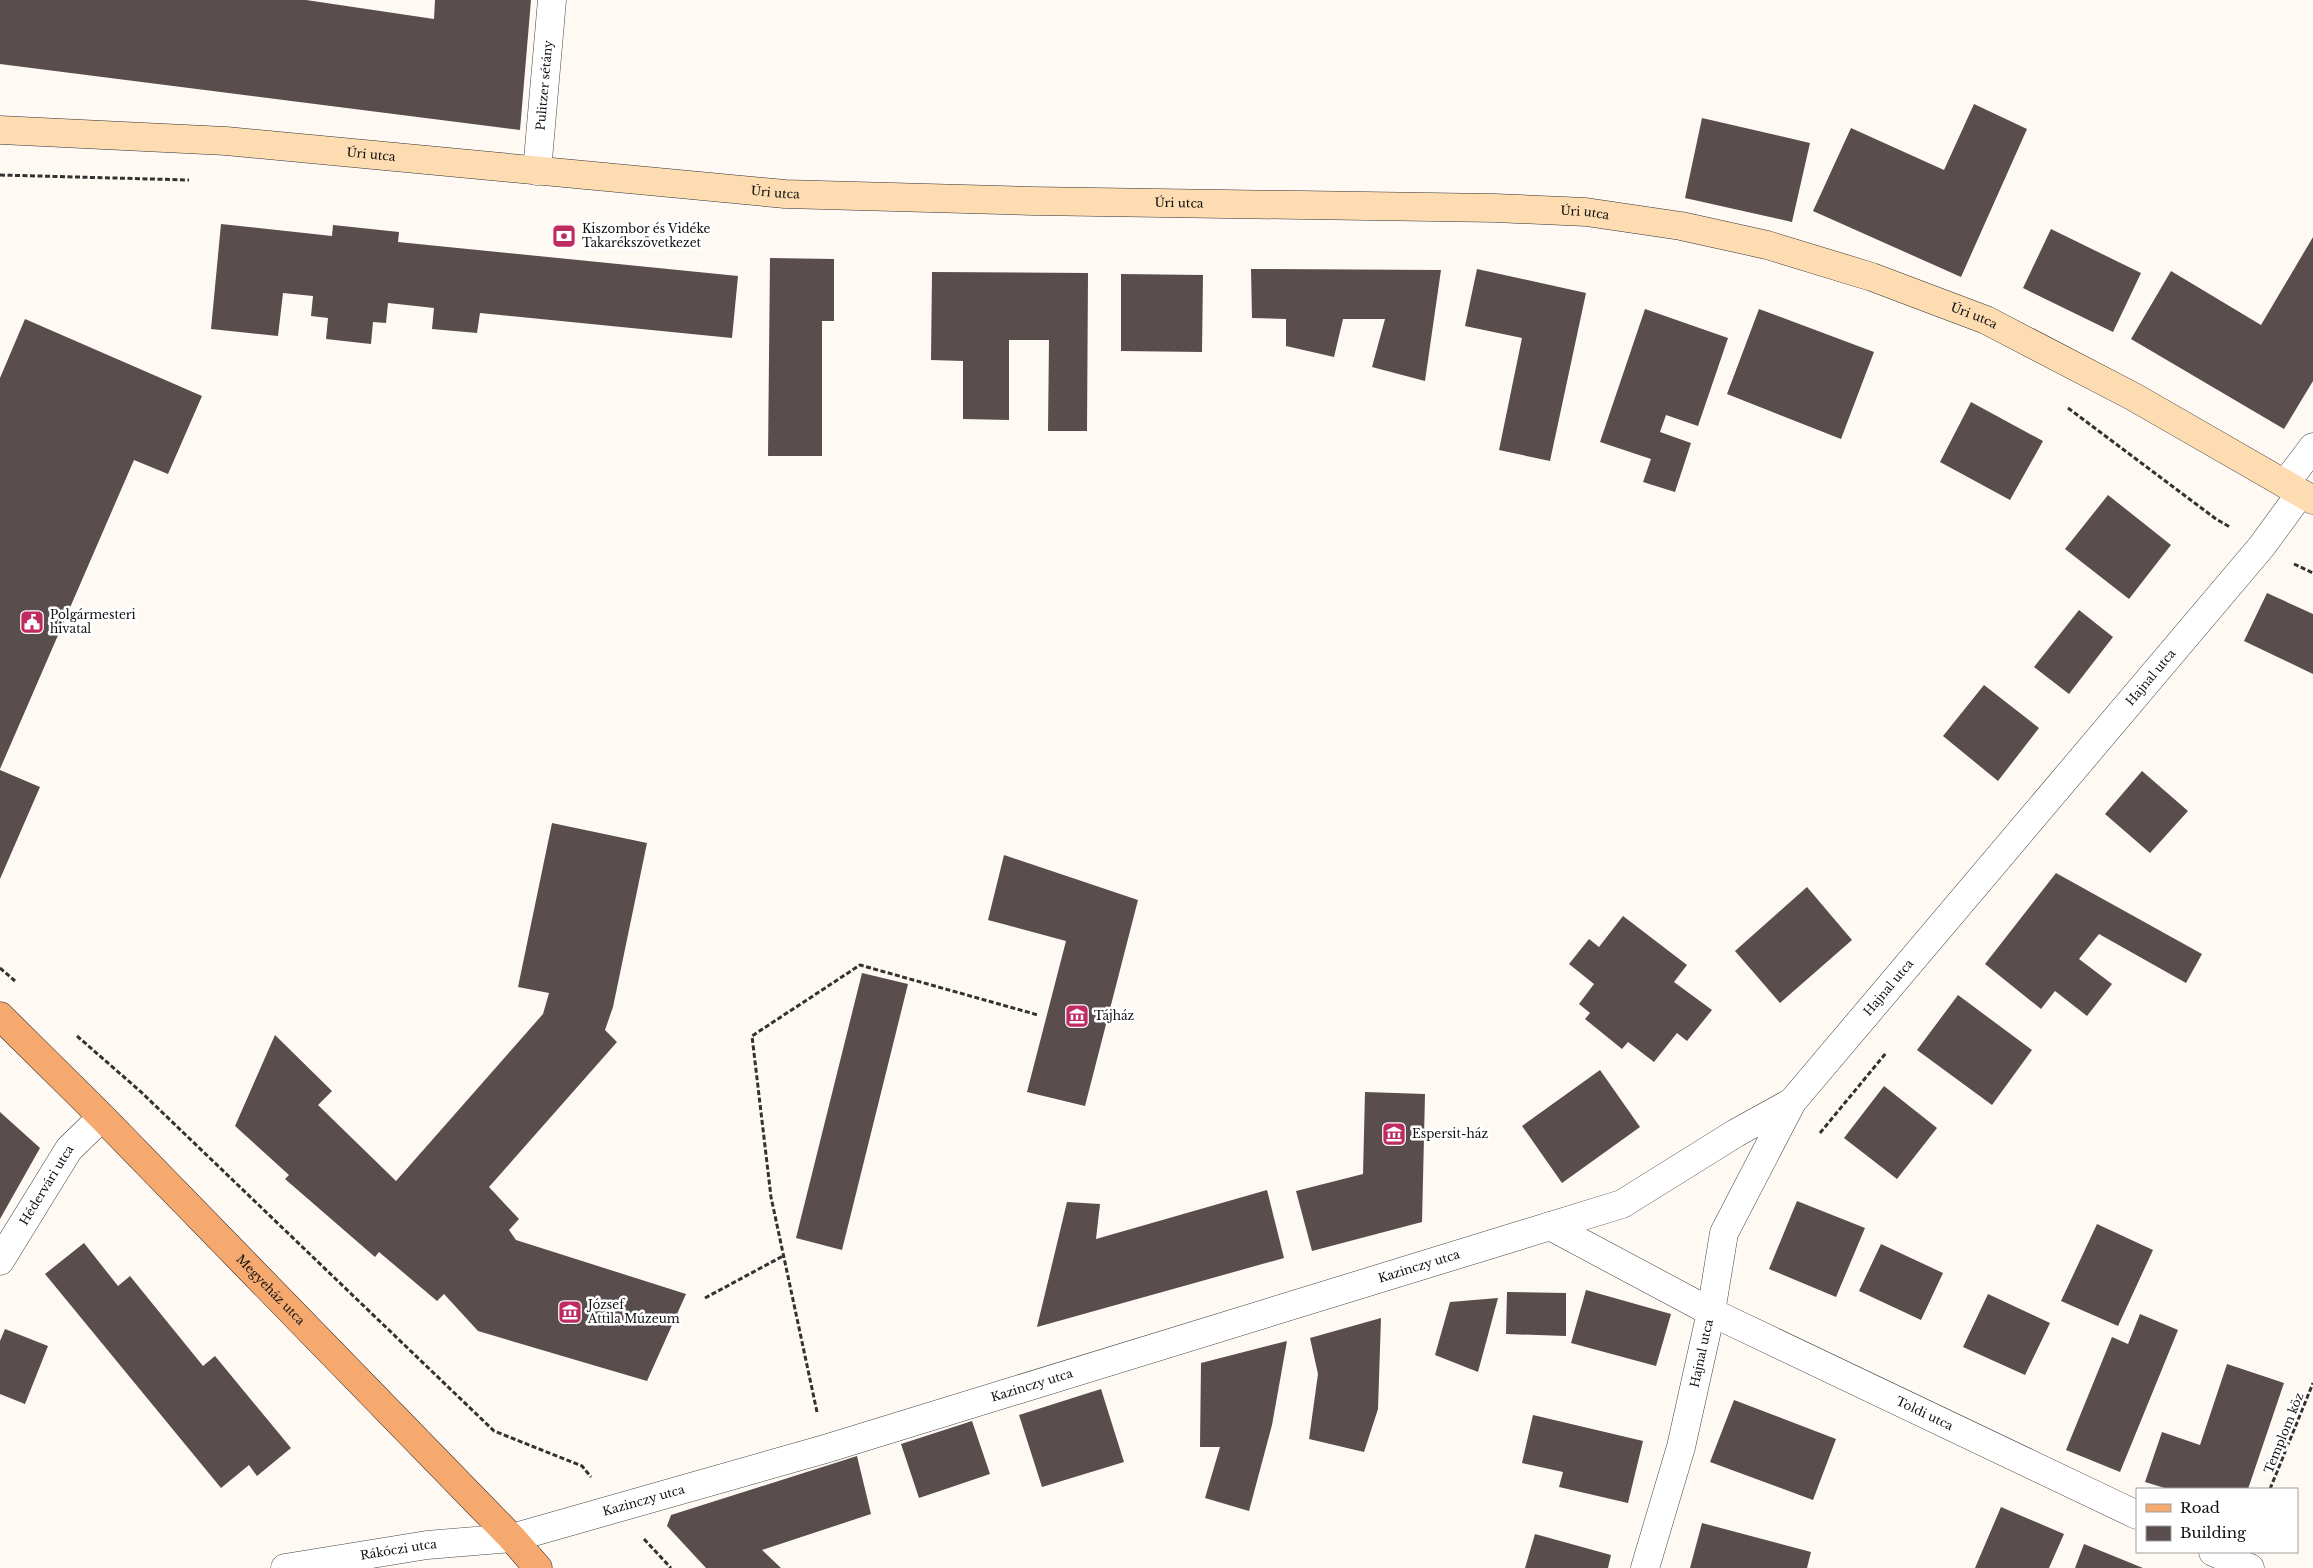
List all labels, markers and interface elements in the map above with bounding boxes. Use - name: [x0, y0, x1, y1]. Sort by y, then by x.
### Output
- street label: Pulitzer sétány: [533, 39, 555, 131]
- street label: Úri utca: [346, 143, 397, 164]
- street label: Úri utca: [750, 182, 800, 201]
- street label: Úri utca: [1155, 194, 1204, 211]
- street label: Úri utca: [1560, 202, 1611, 222]
- place label: Kiszombor és Vidéke Takarékszövetkezet: [582, 221, 710, 250]
- bank icon: Kiszombor és Vidéke Takarékszövetkezet: [551, 223, 577, 249]
- street label: Úri utca: [1949, 298, 2000, 332]
- place label: Polgármesteri hivatal: [50, 607, 136, 636]
- public building icon: Polgármesteri hivatal: [19, 609, 45, 635]
- street label: Hajnal utca: [2122, 646, 2179, 709]
- street label: Hajnal utca: [1860, 956, 1917, 1019]
- museum icon: Tájház: [1064, 1003, 1090, 1029]
- place label: Tájház: [1094, 1008, 1135, 1023]
- museum icon: Espersit-ház: [1381, 1121, 1407, 1147]
- place label: Espersit-ház: [1412, 1126, 1488, 1141]
- street label: Hédervári utca: [16, 1142, 77, 1228]
- street label: Kazinczy utca: [1376, 1246, 1462, 1286]
- street label: Megyeház utca: [233, 1251, 309, 1328]
- place label: József Attila Múzeum: [586, 1297, 680, 1326]
- museum icon: József Attila Múzeum: [557, 1299, 583, 1325]
- street label: Hajnal utca: [1686, 1318, 1716, 1389]
- street label: Kazinczy utca: [989, 1365, 1075, 1405]
- street label: Templom köz: [2261, 1390, 2307, 1475]
- street label: Toldi utca: [1894, 1393, 1956, 1433]
- street label: Kazinczy utca: [601, 1481, 687, 1519]
- legend: [2136, 1488, 2298, 1553]
- text: Road: [2180, 1498, 2220, 1517]
- text: Building: [2180, 1523, 2247, 1542]
- street label: Rákóczi utca: [359, 1536, 438, 1563]

